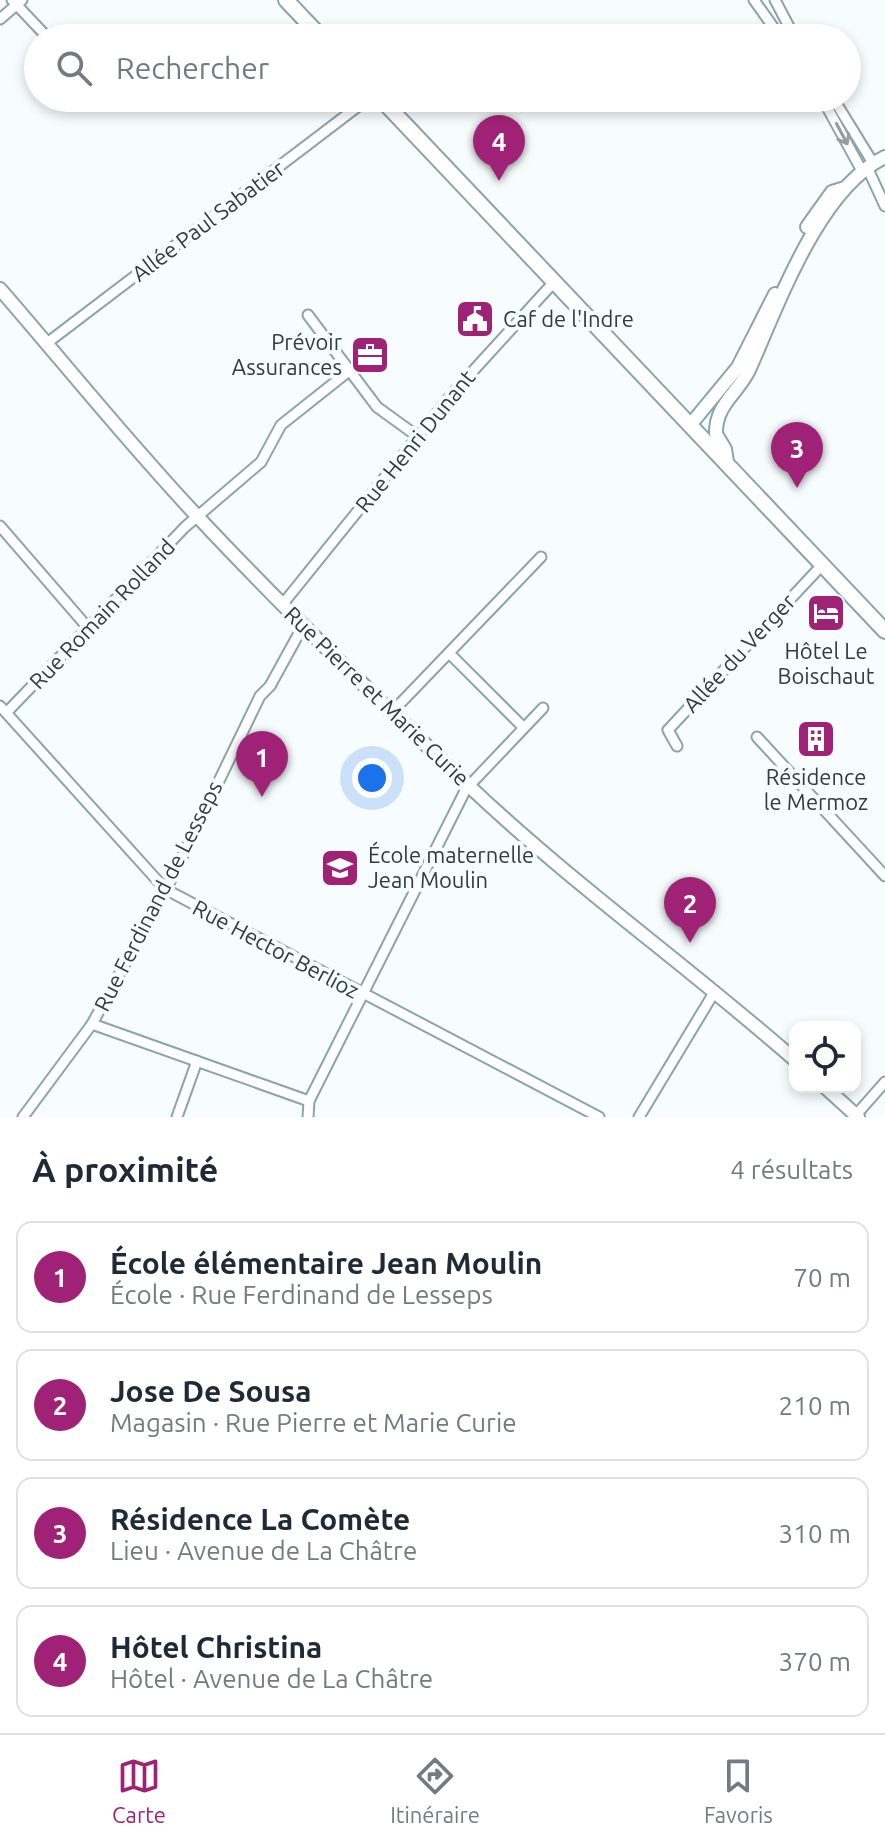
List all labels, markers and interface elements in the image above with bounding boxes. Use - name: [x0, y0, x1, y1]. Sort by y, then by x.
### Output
- search box: [24, 24, 861, 112]
- icon: search: [52, 46, 96, 90]
- text: Rechercher: [116, 51, 269, 85]
- pin: 4: [473, 115, 525, 181]
- one-way arrow: [835, 122, 850, 146]
- street label: Allée Paul Sabatier: [127, 155, 289, 286]
- public building icon: Caf de l'Indre: [454, 298, 496, 340]
- place label: Caf de l'Indre: [503, 306, 634, 331]
- place label: Prévoir Assurances: [232, 329, 343, 379]
- office icon: Prévoir Assurances: [349, 334, 391, 376]
- street label: Rue Henri Dunant: [350, 364, 480, 517]
- pin: 3: [771, 422, 823, 488]
- street label: Rue Romain Rolland: [24, 534, 179, 694]
- street label: Allée du Verger: [678, 588, 800, 717]
- hotel icon: Hôtel Le Boischaut: [805, 592, 847, 634]
- street label: Rue Pierre et Marie Curie: [280, 601, 475, 790]
- place label: Hôtel Le Boischaut: [777, 638, 875, 688]
- building icon: Résidence le Mermoz: [795, 718, 837, 760]
- pin: 1: [236, 731, 288, 797]
- your location: [352, 758, 392, 798]
- place label: Résidence le Mermoz: [764, 764, 868, 814]
- street label: Rue Ferdinand de Lesseps: [89, 776, 227, 1015]
- place label: École maternelle Jean Moulin: [368, 841, 534, 892]
- school or university icon: École maternelle Jean Moulin: [319, 847, 361, 889]
- pin: 2: [664, 877, 716, 943]
- street label: Rue Hector Berlioz: [189, 894, 363, 1003]
- map controls: [789, 1021, 861, 1093]
- button: locate: [789, 1021, 861, 1093]
- text: À proximité: [32, 1150, 218, 1188]
- text: 4 résultats: [730, 1155, 853, 1184]
- text: École élémentaire Jean Moulin: [110, 1246, 542, 1280]
- text: 1: [53, 1263, 67, 1292]
- text: 70 m: [793, 1263, 851, 1292]
- text: École · Rue Ferdinand de Lesseps: [110, 1280, 493, 1309]
- text: Jose De Sousa: [110, 1374, 312, 1408]
- text: 2: [53, 1391, 67, 1420]
- text: 210 m: [779, 1391, 851, 1420]
- text: Magasin · Rue Pierre et Marie Curie: [110, 1408, 517, 1437]
- text: Résidence La Comète: [110, 1502, 410, 1536]
- text: 3: [53, 1519, 67, 1548]
- text: 310 m: [779, 1519, 851, 1548]
- text: Lieu · Avenue de La Châtre: [110, 1536, 417, 1565]
- text: Hôtel Christina: [110, 1630, 322, 1664]
- text: 4: [53, 1647, 67, 1676]
- text: 370 m: [779, 1647, 851, 1676]
- text: Hôtel · Avenue de La Châtre: [110, 1664, 433, 1693]
- tab: Carte: [112, 1754, 166, 1827]
- tab: Itinéraire: [390, 1754, 480, 1827]
- tab: Favoris: [704, 1754, 773, 1827]

